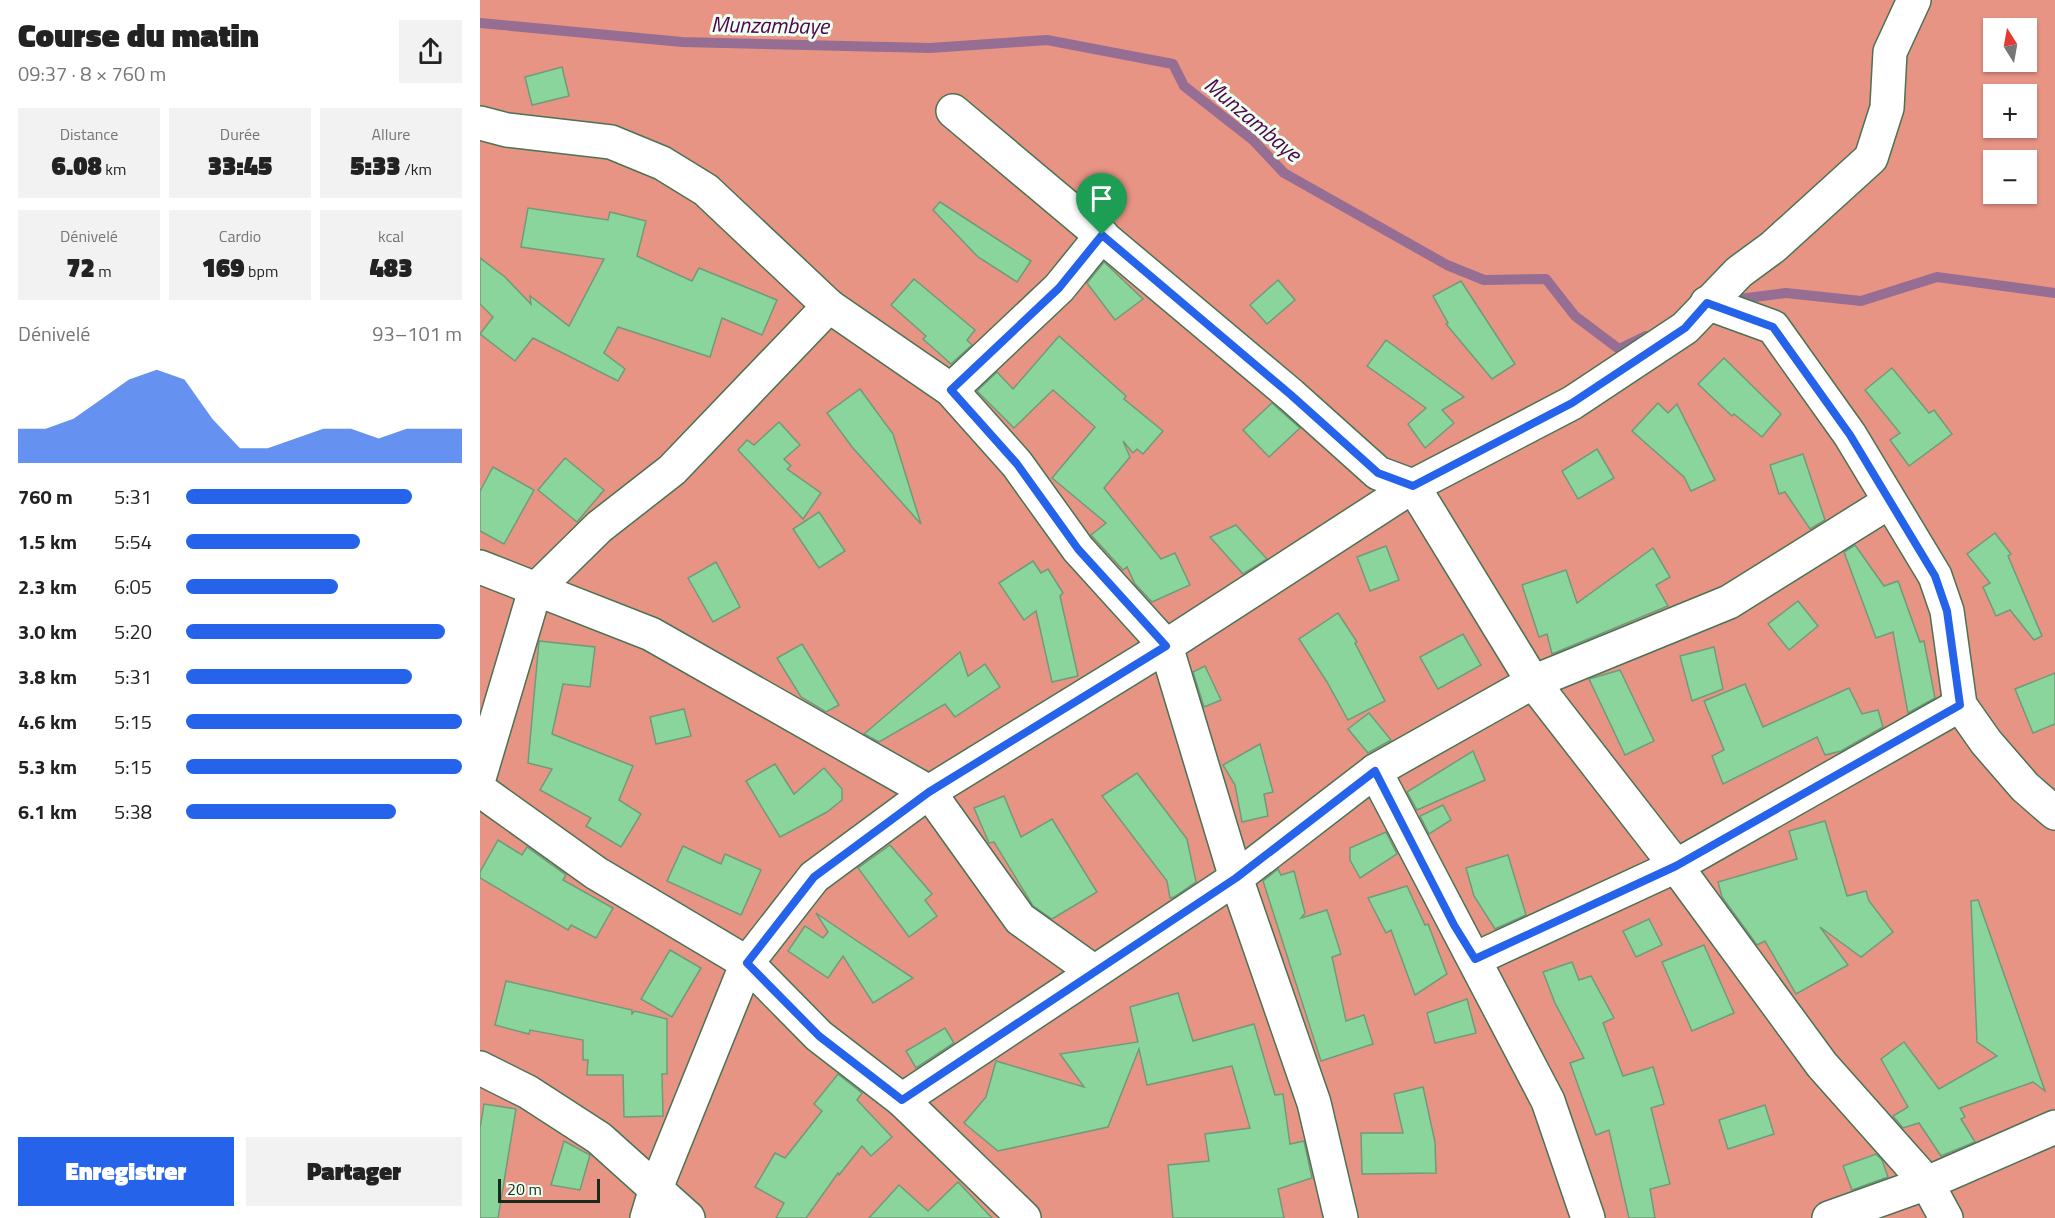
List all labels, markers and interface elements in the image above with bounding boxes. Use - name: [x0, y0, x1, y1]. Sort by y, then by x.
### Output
- water label: Munzambaye: [711, 7, 831, 43]
- text: Course du matin: [18, 10, 259, 60]
- north arrow: [1983, 18, 2037, 72]
- map controls: [1983, 18, 2037, 204]
- button: share: [399, 20, 462, 83]
- text: 09:37 · 8 × 760 m: [18, 58, 166, 89]
- water label: Munzambaye: [1197, 68, 1311, 171]
- button: +: [1983, 84, 2037, 138]
- text: Distance: [60, 122, 118, 146]
- text: Durée: [220, 122, 260, 146]
- text: Allure: [372, 122, 410, 146]
- text: 6.08: [52, 146, 102, 185]
- text: 33:45: [208, 146, 272, 185]
- text: 5:33: [350, 146, 401, 185]
- button: −: [1983, 150, 2037, 204]
- text: km: [102, 157, 126, 181]
- text: /km: [401, 157, 432, 181]
- pin: [1076, 173, 1127, 235]
- icon: arrive: [1085, 182, 1118, 215]
- text: Dénivelé: [60, 224, 118, 248]
- text: Cardio: [219, 224, 261, 248]
- text: kcal: [378, 224, 404, 248]
- text: 72: [66, 248, 95, 287]
- text: 169: [202, 248, 245, 287]
- text: 483: [370, 248, 412, 287]
- text: m: [95, 259, 112, 283]
- text: bpm: [245, 259, 278, 283]
- text: Dénivelé: [18, 318, 90, 349]
- text: 93–101 m: [372, 318, 462, 349]
- text: 760 m: [18, 481, 73, 512]
- text: 5:31: [114, 481, 152, 512]
- text: 1.5 km: [18, 526, 77, 557]
- text: 5:54: [114, 526, 152, 557]
- text: 2.3 km: [18, 571, 77, 602]
- text: 6:05: [114, 571, 152, 602]
- text: 3.0 km: [18, 616, 77, 647]
- text: 5:20: [114, 616, 152, 647]
- text: 3.8 km: [18, 661, 77, 692]
- text: 5:31: [114, 661, 152, 692]
- text: 4.6 km: [18, 706, 77, 737]
- text: 5:15: [114, 706, 152, 737]
- text: 5.3 km: [18, 751, 77, 782]
- text: 5:15: [114, 751, 152, 782]
- text: 6.1 km: [18, 796, 77, 827]
- text: 5:38: [114, 796, 152, 827]
- button: Enregistrer: [18, 1137, 234, 1206]
- button: Partager: [246, 1137, 462, 1206]
- scale bar: [498, 1176, 600, 1204]
- text: 20 m: [507, 1177, 542, 1201]

